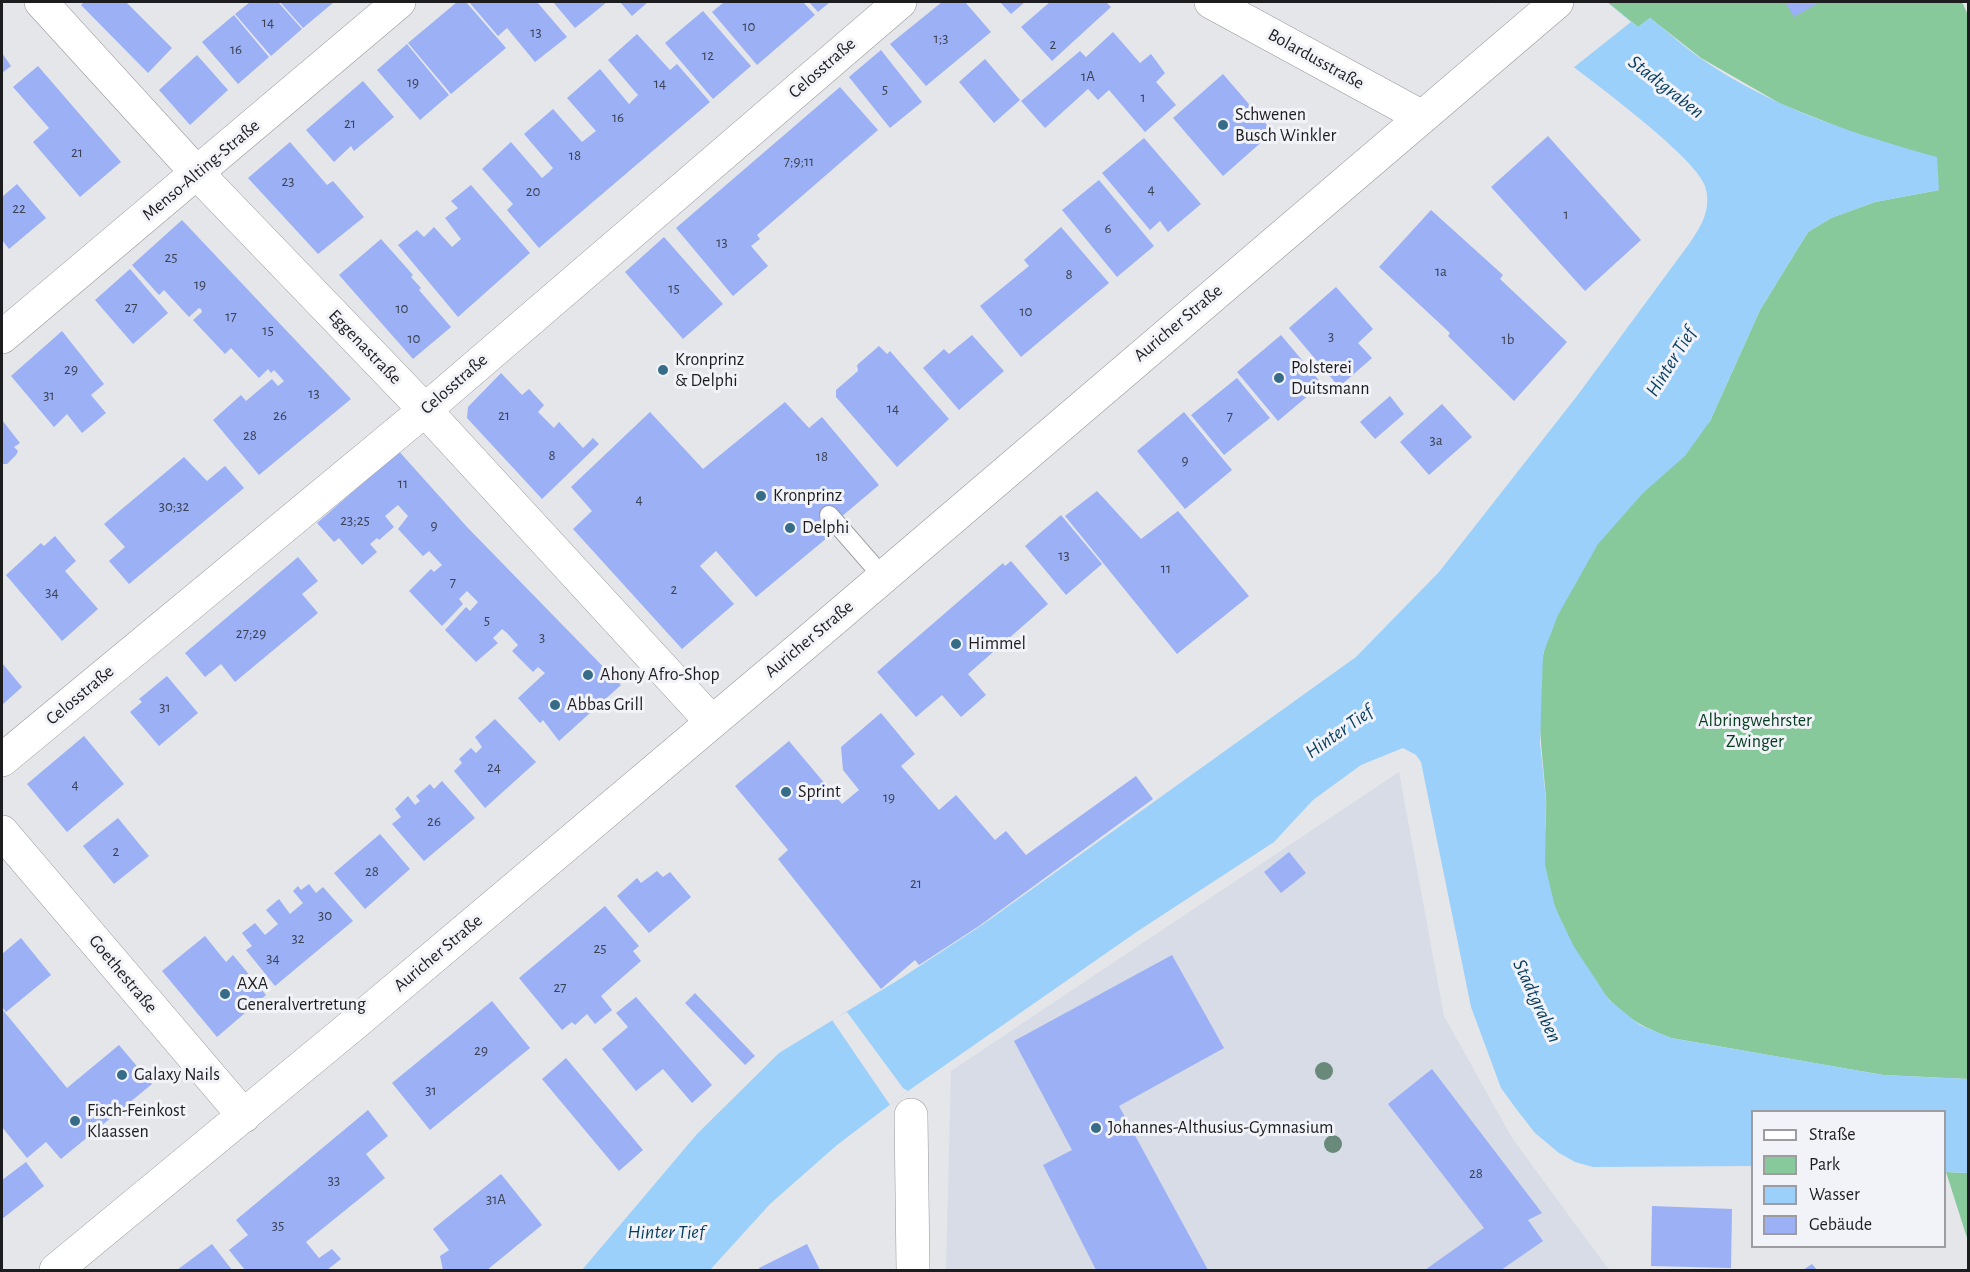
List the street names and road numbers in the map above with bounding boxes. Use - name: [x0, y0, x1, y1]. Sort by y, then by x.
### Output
- street label: Bolardusstraße: [1264, 24, 1368, 94]
- street label: Celosstraße: [784, 33, 860, 103]
- street label: Menso-Alting-Straße: [138, 115, 264, 225]
- street label: Auricher Straße: [1129, 280, 1227, 366]
- street label: Eggenastraße: [324, 305, 406, 389]
- street label: Celosstraße: [416, 349, 492, 419]
- street label: Auricher Straße: [760, 596, 858, 682]
- street label: Celosstraße: [42, 660, 118, 730]
- street label: Auricher Straße: [389, 910, 487, 996]
- street label: Goethestraße: [84, 930, 162, 1018]

